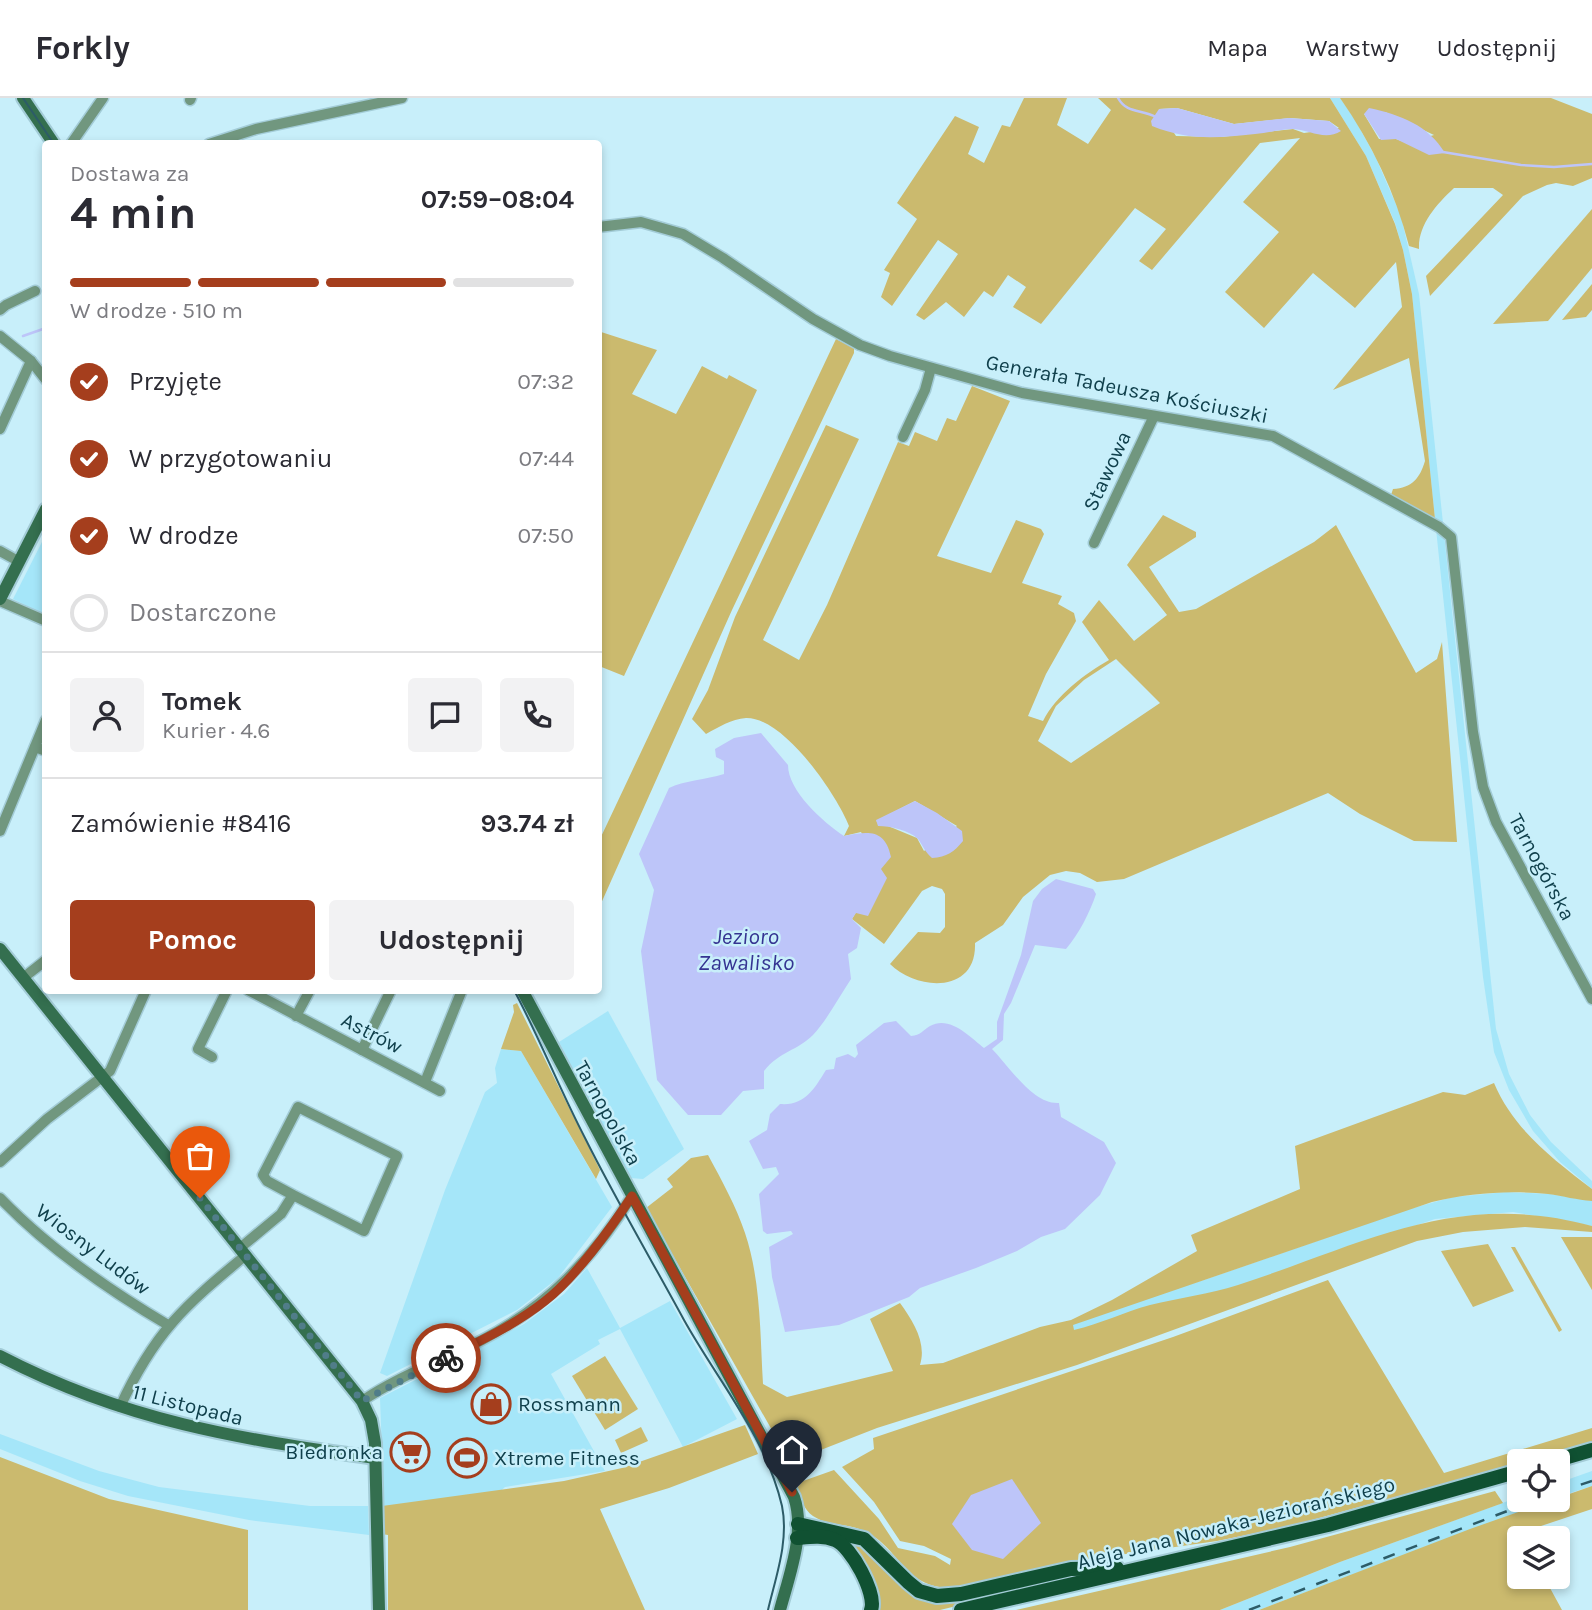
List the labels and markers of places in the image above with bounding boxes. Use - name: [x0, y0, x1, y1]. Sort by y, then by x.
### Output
- pin: [170, 1126, 230, 1198]
- shop icon: Rossmann: [470, 1383, 512, 1425]
- place label: Rossmann: [518, 1392, 621, 1416]
- pin: [762, 1420, 822, 1492]
- supermarket icon: Biedronka: [389, 1431, 431, 1473]
- sports icon: Xtreme Fitness: [446, 1437, 488, 1479]
- place label: Biedronka: [285, 1440, 383, 1464]
- place label: Xtreme Fitness: [494, 1446, 640, 1470]

